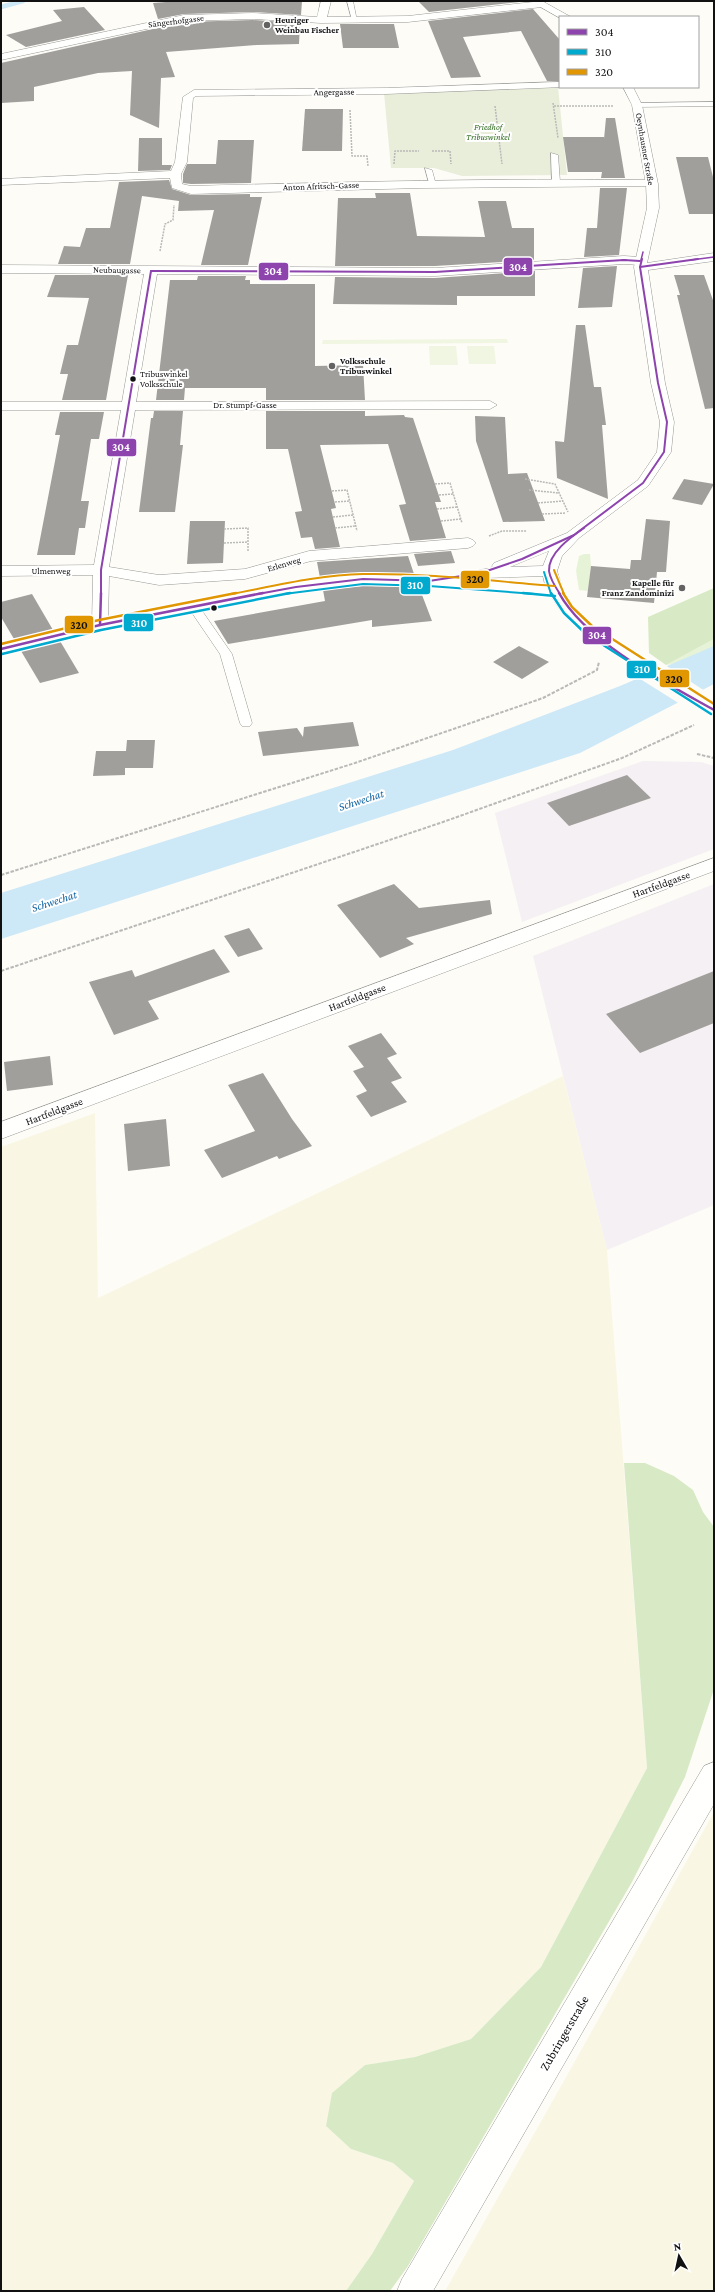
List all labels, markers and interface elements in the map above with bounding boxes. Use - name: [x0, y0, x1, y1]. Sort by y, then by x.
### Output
- street label: Sängerhofgasse: [148, 13, 204, 29]
- place label: Heuriger Weinbau Fischer: [274, 15, 339, 35]
- legend: [559, 16, 699, 88]
- marker: Heuriger Weinbau Fischer: [262, 20, 272, 30]
- text: 304: [595, 25, 614, 39]
- text: 310: [595, 45, 612, 59]
- text: 320: [595, 65, 613, 79]
- street label: Angergasse: [314, 87, 355, 97]
- street label: Oeynhausner Straße: [634, 112, 656, 186]
- park label: Friedhof Tribuswinkel: [466, 122, 511, 142]
- street label: Anton Afritsch-Gasse: [283, 180, 359, 192]
- line badge: 304: [503, 257, 533, 276]
- text: 304: [509, 261, 527, 273]
- line badge: 304: [258, 262, 289, 281]
- street label: Neubaugasse: [93, 265, 141, 275]
- text: 304: [264, 265, 282, 277]
- place label: Volksschule Tribuswinkel: [339, 356, 392, 376]
- marker: Volksschule Tribuswinkel: [327, 361, 337, 371]
- place label: Tribuswinkel Volksschule: [140, 369, 188, 389]
- marker: Tribuswinkel Volksschule: [128, 374, 138, 384]
- street label: Dr. Stumpf-Gasse: [213, 400, 277, 410]
- line badge: 304: [106, 438, 137, 457]
- text: 304: [112, 441, 130, 453]
- street label: Erlenweg: [266, 554, 302, 574]
- street label: Ulmenweg: [31, 566, 71, 576]
- line badge: 320: [460, 570, 490, 589]
- text: 320: [466, 573, 484, 585]
- line badge: 310: [400, 576, 431, 595]
- place label: Kapelle für Franz Zandominizi: [602, 578, 674, 598]
- text: 310: [407, 579, 423, 591]
- marker: Kapelle für Franz Zandominizi: [677, 583, 687, 593]
- unlabelled marker: [209, 603, 219, 613]
- line badge: 310: [123, 613, 154, 632]
- line badge: 320: [64, 615, 94, 634]
- text: 310: [131, 617, 147, 629]
- text: 320: [70, 619, 88, 631]
- line badge: 304: [582, 626, 612, 645]
- text: 304: [588, 629, 606, 641]
- line badge: 310: [626, 660, 657, 679]
- text: 310: [634, 663, 650, 675]
- line badge: 320: [659, 669, 690, 688]
- text: 320: [665, 673, 683, 685]
- water label: Schwechat: [337, 786, 386, 814]
- street label: Hartfeldgasse: [631, 868, 692, 901]
- water label: Schwechat: [30, 887, 79, 915]
- street label: Hartfeldgasse: [327, 981, 388, 1014]
- street label: Hartfeldgasse: [24, 1095, 85, 1128]
- street label: Zubringerstraße: [536, 1992, 592, 2073]
- north arrow: [659, 2236, 699, 2276]
- text: N: [673, 2240, 683, 2253]

